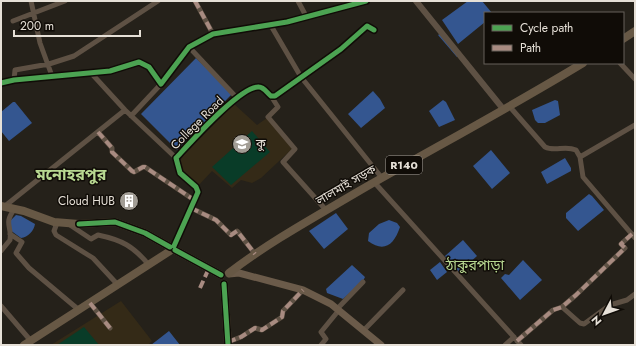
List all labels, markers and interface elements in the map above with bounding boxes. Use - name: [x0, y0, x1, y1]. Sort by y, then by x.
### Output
- scale bar: [14, 12, 140, 38]
- legend: [484, 12, 624, 64]
- text: 200 m: [20, 17, 54, 35]
- text: Cycle path: [520, 19, 573, 37]
- text: Path: [520, 39, 541, 57]
- street label: College Road: [166, 92, 228, 154]
- school or university icon: কু: [231, 133, 253, 155]
- place label: কু: [255, 135, 266, 153]
- road number: R140: [386, 156, 422, 174]
- street label: লালমাই সড়ক: [312, 160, 380, 210]
- district label: মনোহরপুর: [35, 163, 107, 186]
- building icon: Cloud HUB: [118, 190, 140, 212]
- place label: Cloud HUB: [58, 192, 115, 210]
- district label: ঠাকুরপাড়া: [445, 255, 504, 275]
- north arrow: [584, 294, 624, 334]
- text: N: [588, 312, 605, 329]

